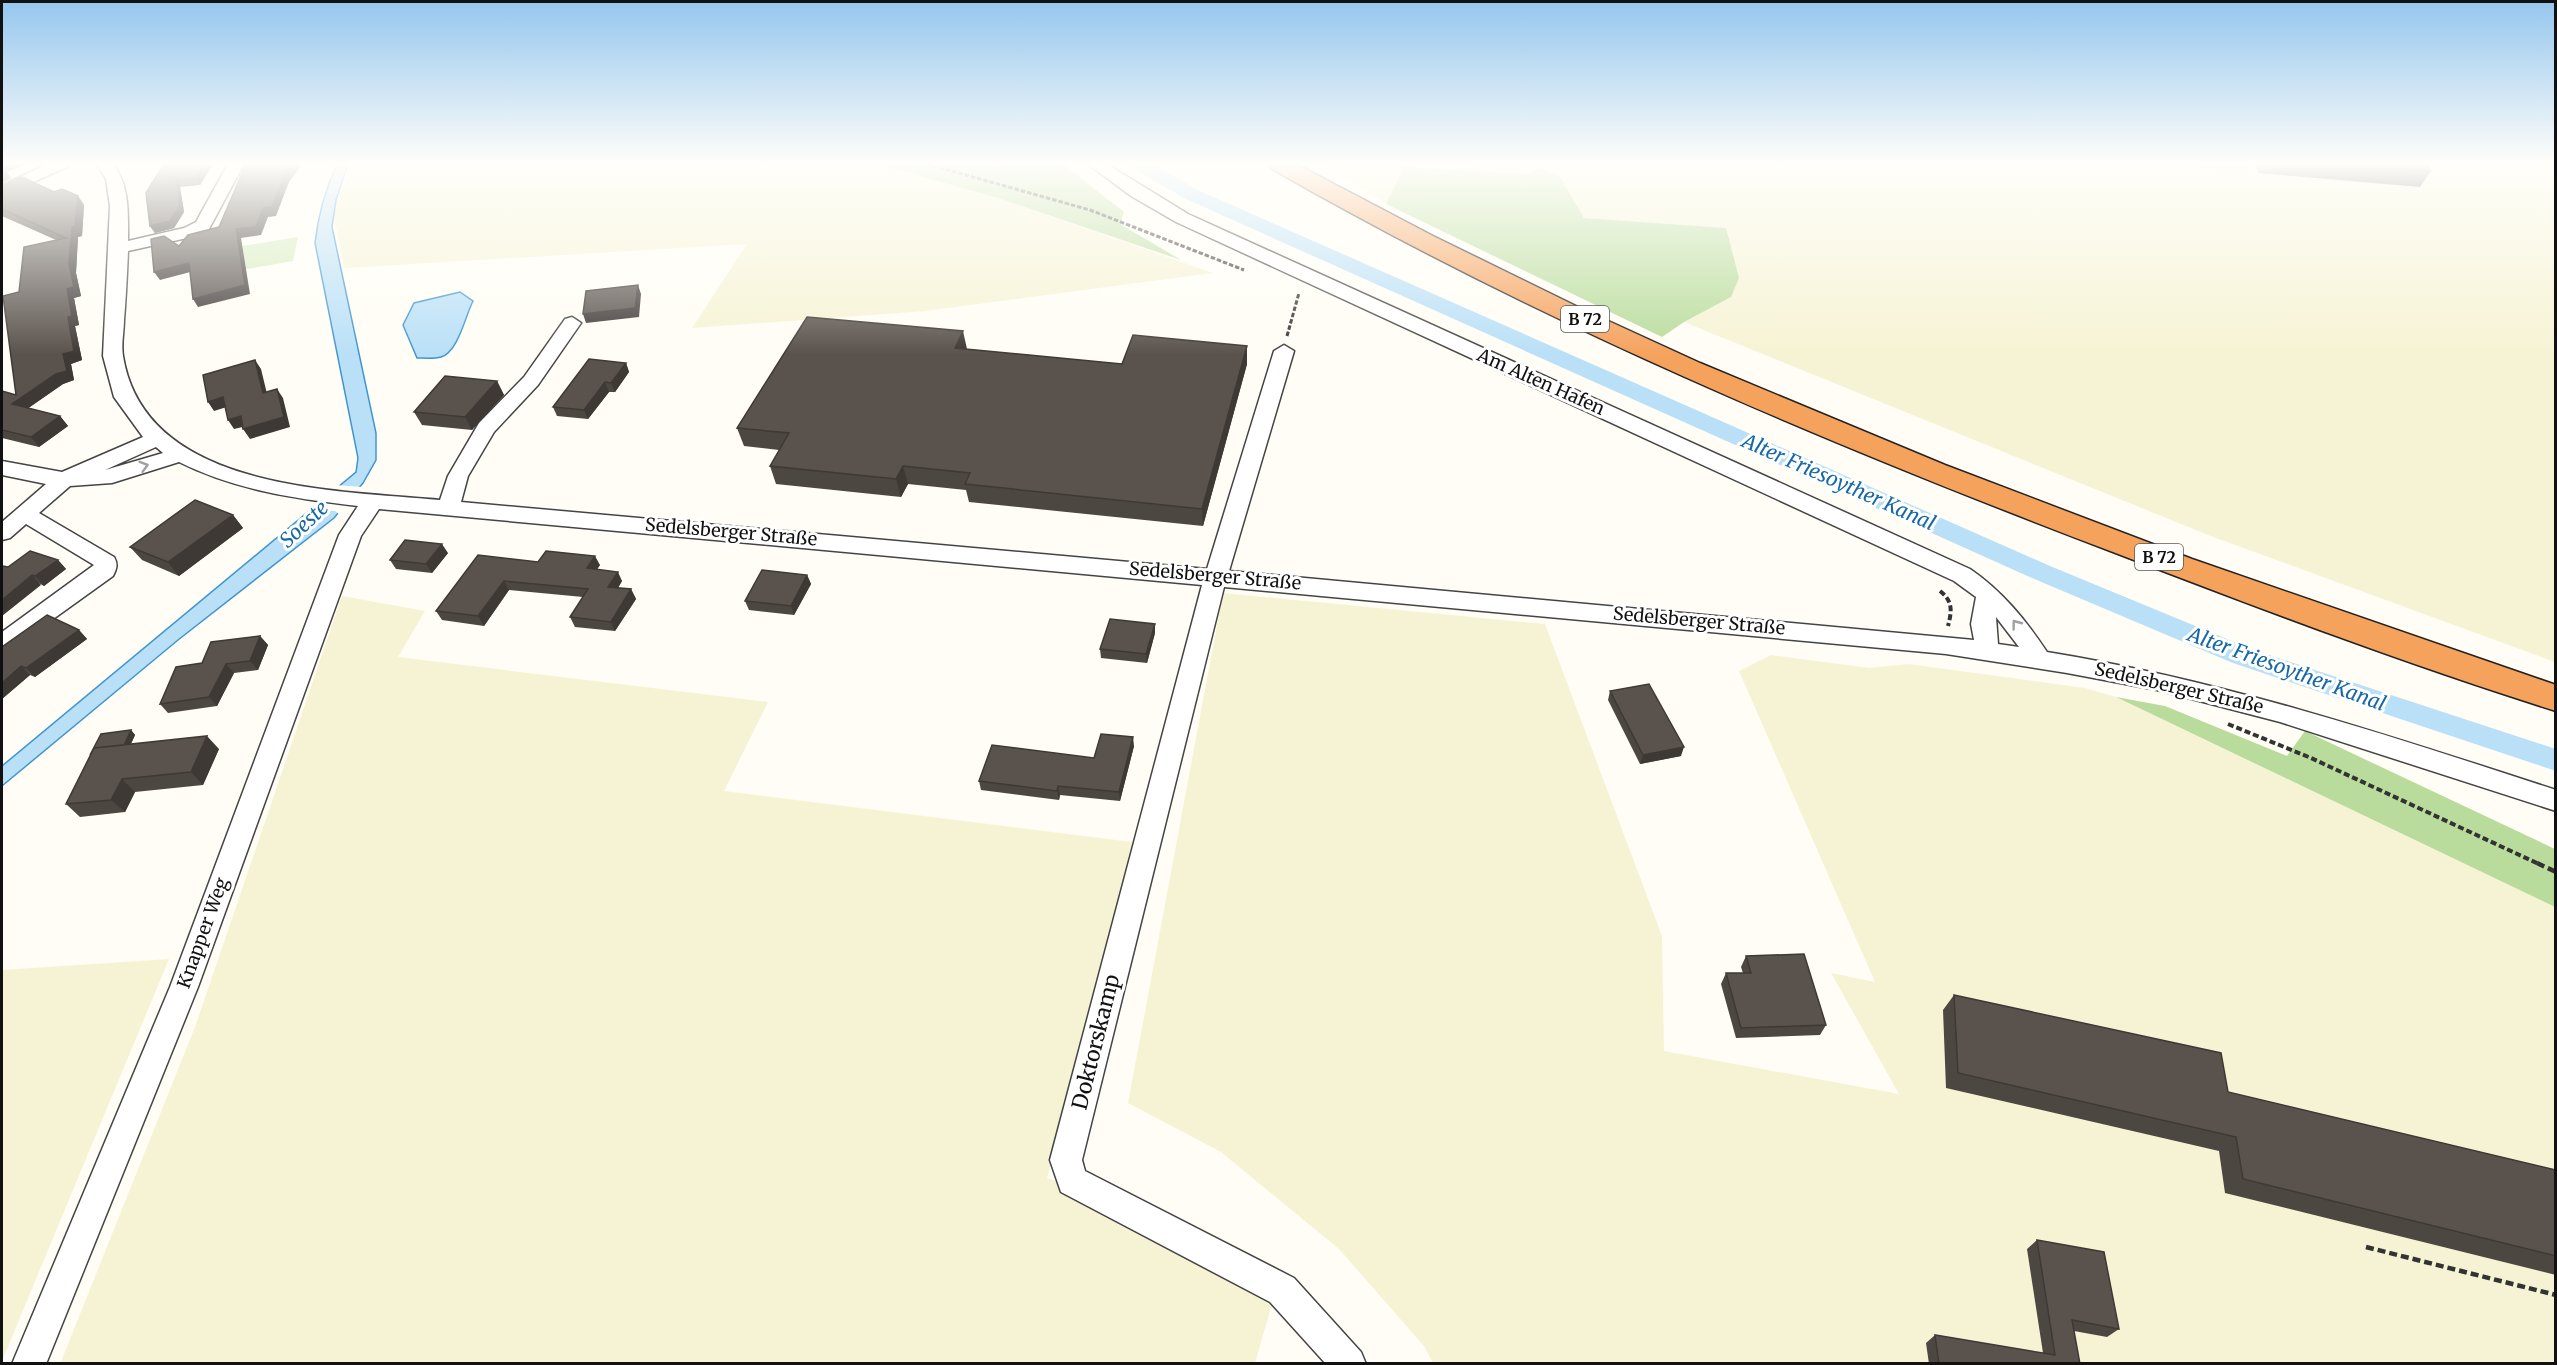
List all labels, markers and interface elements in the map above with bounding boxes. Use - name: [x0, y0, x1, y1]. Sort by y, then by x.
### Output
- road number: B 72: [1561, 306, 1609, 332]
- street label: Am Alten Hafen: [1473, 343, 1609, 420]
- water label: Alter Friesoyther Kanal: [1737, 427, 1940, 535]
- one-way arrow: [138, 461, 149, 473]
- water label: Soeste: [274, 495, 333, 552]
- street label: Sedelsberger Straße: [644, 513, 818, 550]
- road number: B 72: [2135, 544, 2183, 570]
- street label: Sedelsberger Straße: [1128, 557, 1302, 594]
- street label: Sedelsberger Straße: [1612, 602, 1786, 639]
- one-way arrow: [2013, 620, 2024, 631]
- water label: Alter Friesoyther Kanal: [2183, 620, 2390, 716]
- street label: Sedelsberger Straße: [2092, 657, 2266, 718]
- street label: Knapper Weg: [172, 874, 233, 991]
- street label: Doktorskamp: [1066, 971, 1125, 1112]

